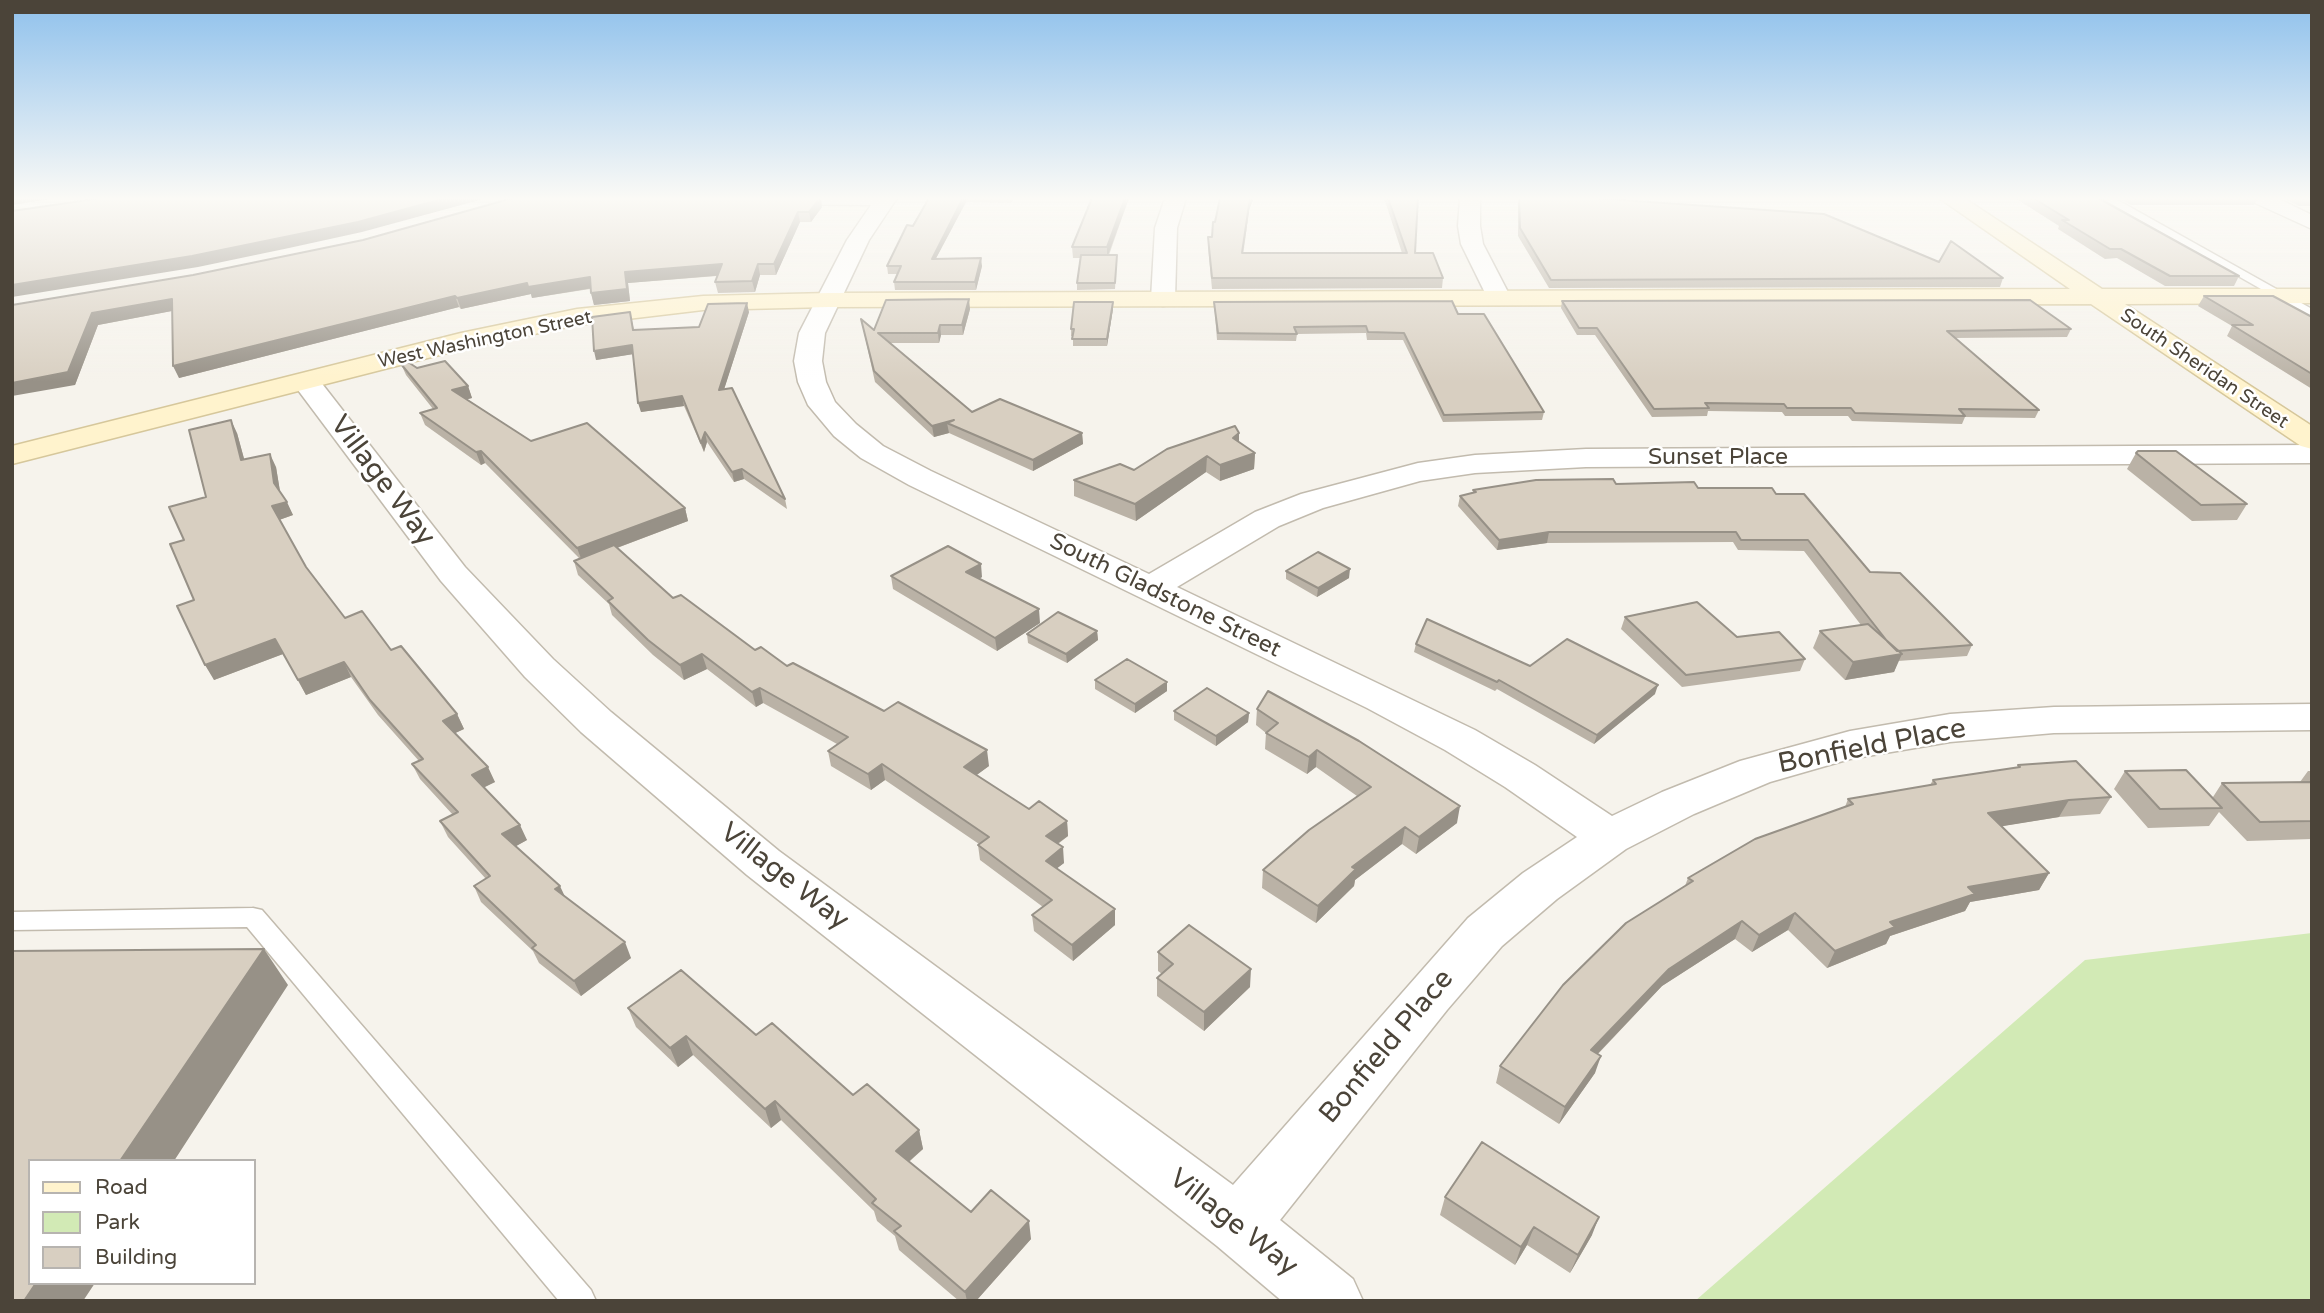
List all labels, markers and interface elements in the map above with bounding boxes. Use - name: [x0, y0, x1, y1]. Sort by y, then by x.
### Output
- street label: South Sheridan Street: [2116, 304, 2292, 434]
- street label: West Washington Street: [376, 306, 594, 374]
- street label: Village Way: [322, 409, 442, 553]
- street label: Sunset Place: [1648, 444, 1788, 472]
- street label: South Gladstone Street: [1045, 528, 1285, 664]
- street label: Bonfield Place: [1775, 712, 1969, 782]
- street label: Village Way: [713, 816, 855, 938]
- street label: Bonfield Place: [1313, 963, 1461, 1131]
- legend: [28, 1159, 256, 1285]
- street label: Village Way: [1162, 1162, 1304, 1284]
- text: Road: [95, 1175, 148, 1200]
- text: Park: [95, 1210, 140, 1235]
- text: Building: [95, 1245, 177, 1270]

